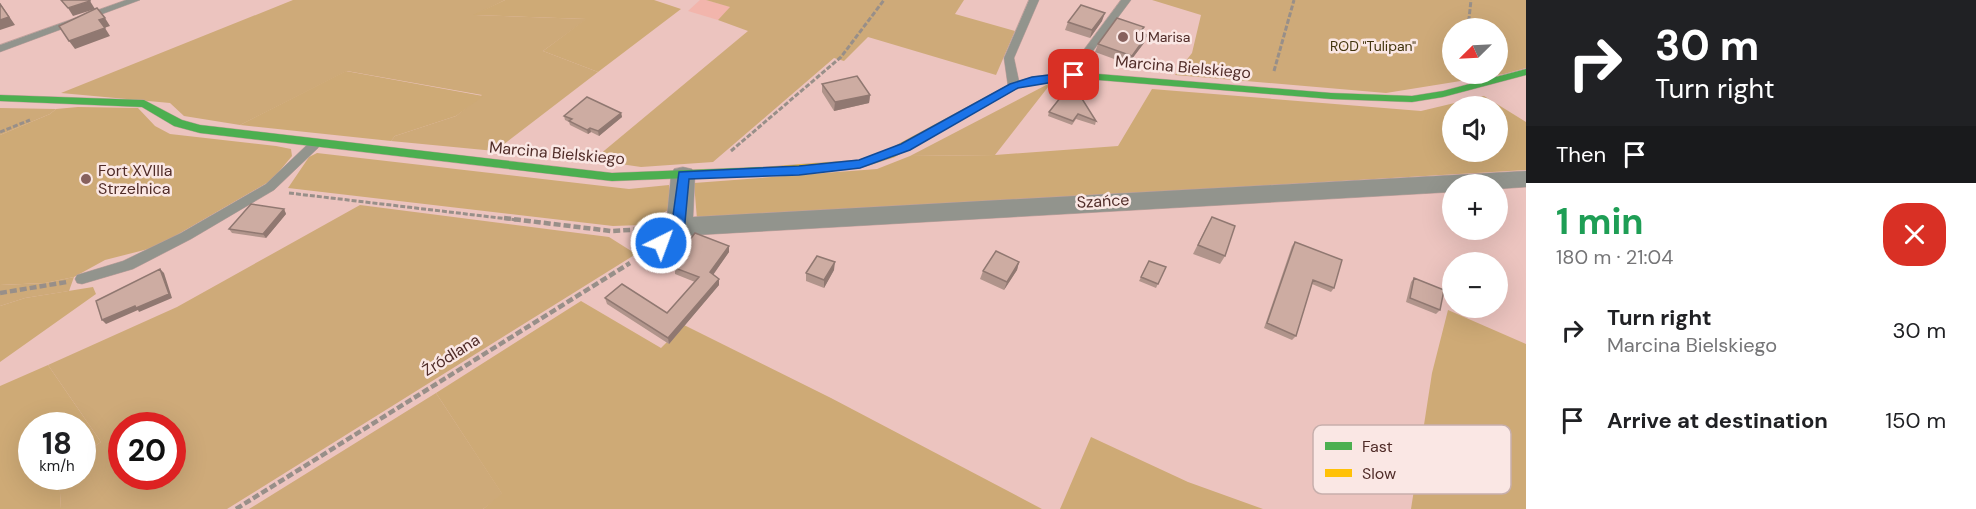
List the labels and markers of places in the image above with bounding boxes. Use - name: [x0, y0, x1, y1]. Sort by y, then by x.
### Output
- place label: U Marisa: [1135, 28, 1190, 46]
- marker: U Marisa: [1116, 30, 1130, 44]
- pin: [1048, 49, 1099, 100]
- place label: Fort XVIIIa Strzelnica: [98, 160, 172, 199]
- marker: Fort XVIIIa Strzelnica: [79, 172, 93, 186]

